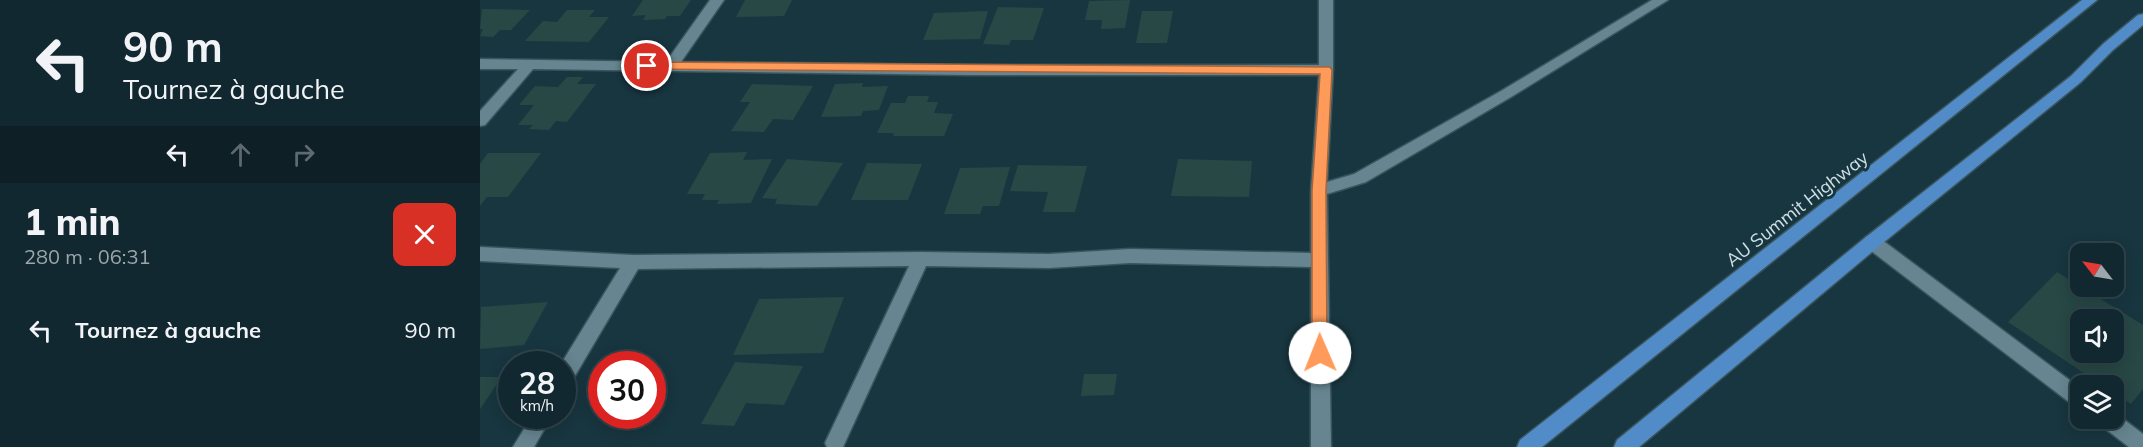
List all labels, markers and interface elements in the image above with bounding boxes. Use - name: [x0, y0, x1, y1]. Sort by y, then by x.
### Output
- text: 90 m: [123, 20, 223, 73]
- icon: left: [24, 24, 102, 102]
- pin: [621, 40, 672, 91]
- icon: arrive: [630, 49, 663, 82]
- text: Tournez à gauche: [123, 72, 345, 106]
- icon: left: [161, 138, 194, 171]
- icon: ahead: [224, 138, 257, 171]
- icon: right: [287, 138, 320, 171]
- street label: AU Summit Highway: [1721, 146, 1873, 271]
- text: 1 min: [24, 199, 120, 244]
- button: close: [393, 203, 456, 266]
- north arrow: [2070, 243, 2124, 297]
- map controls: [2070, 243, 2124, 429]
- text: 280 m · 06:31: [24, 244, 150, 269]
- button: sound: [2070, 309, 2124, 363]
- icon: left: [24, 314, 57, 347]
- text: Tournez à gauche: [75, 316, 261, 344]
- text: 90 m: [405, 316, 456, 344]
- position arrow: [1288, 321, 1352, 385]
- speed limit sign: 30: [588, 351, 666, 429]
- text: 28: [519, 364, 555, 402]
- button: layers: [2070, 375, 2124, 429]
- text: km/h: [520, 396, 554, 415]

